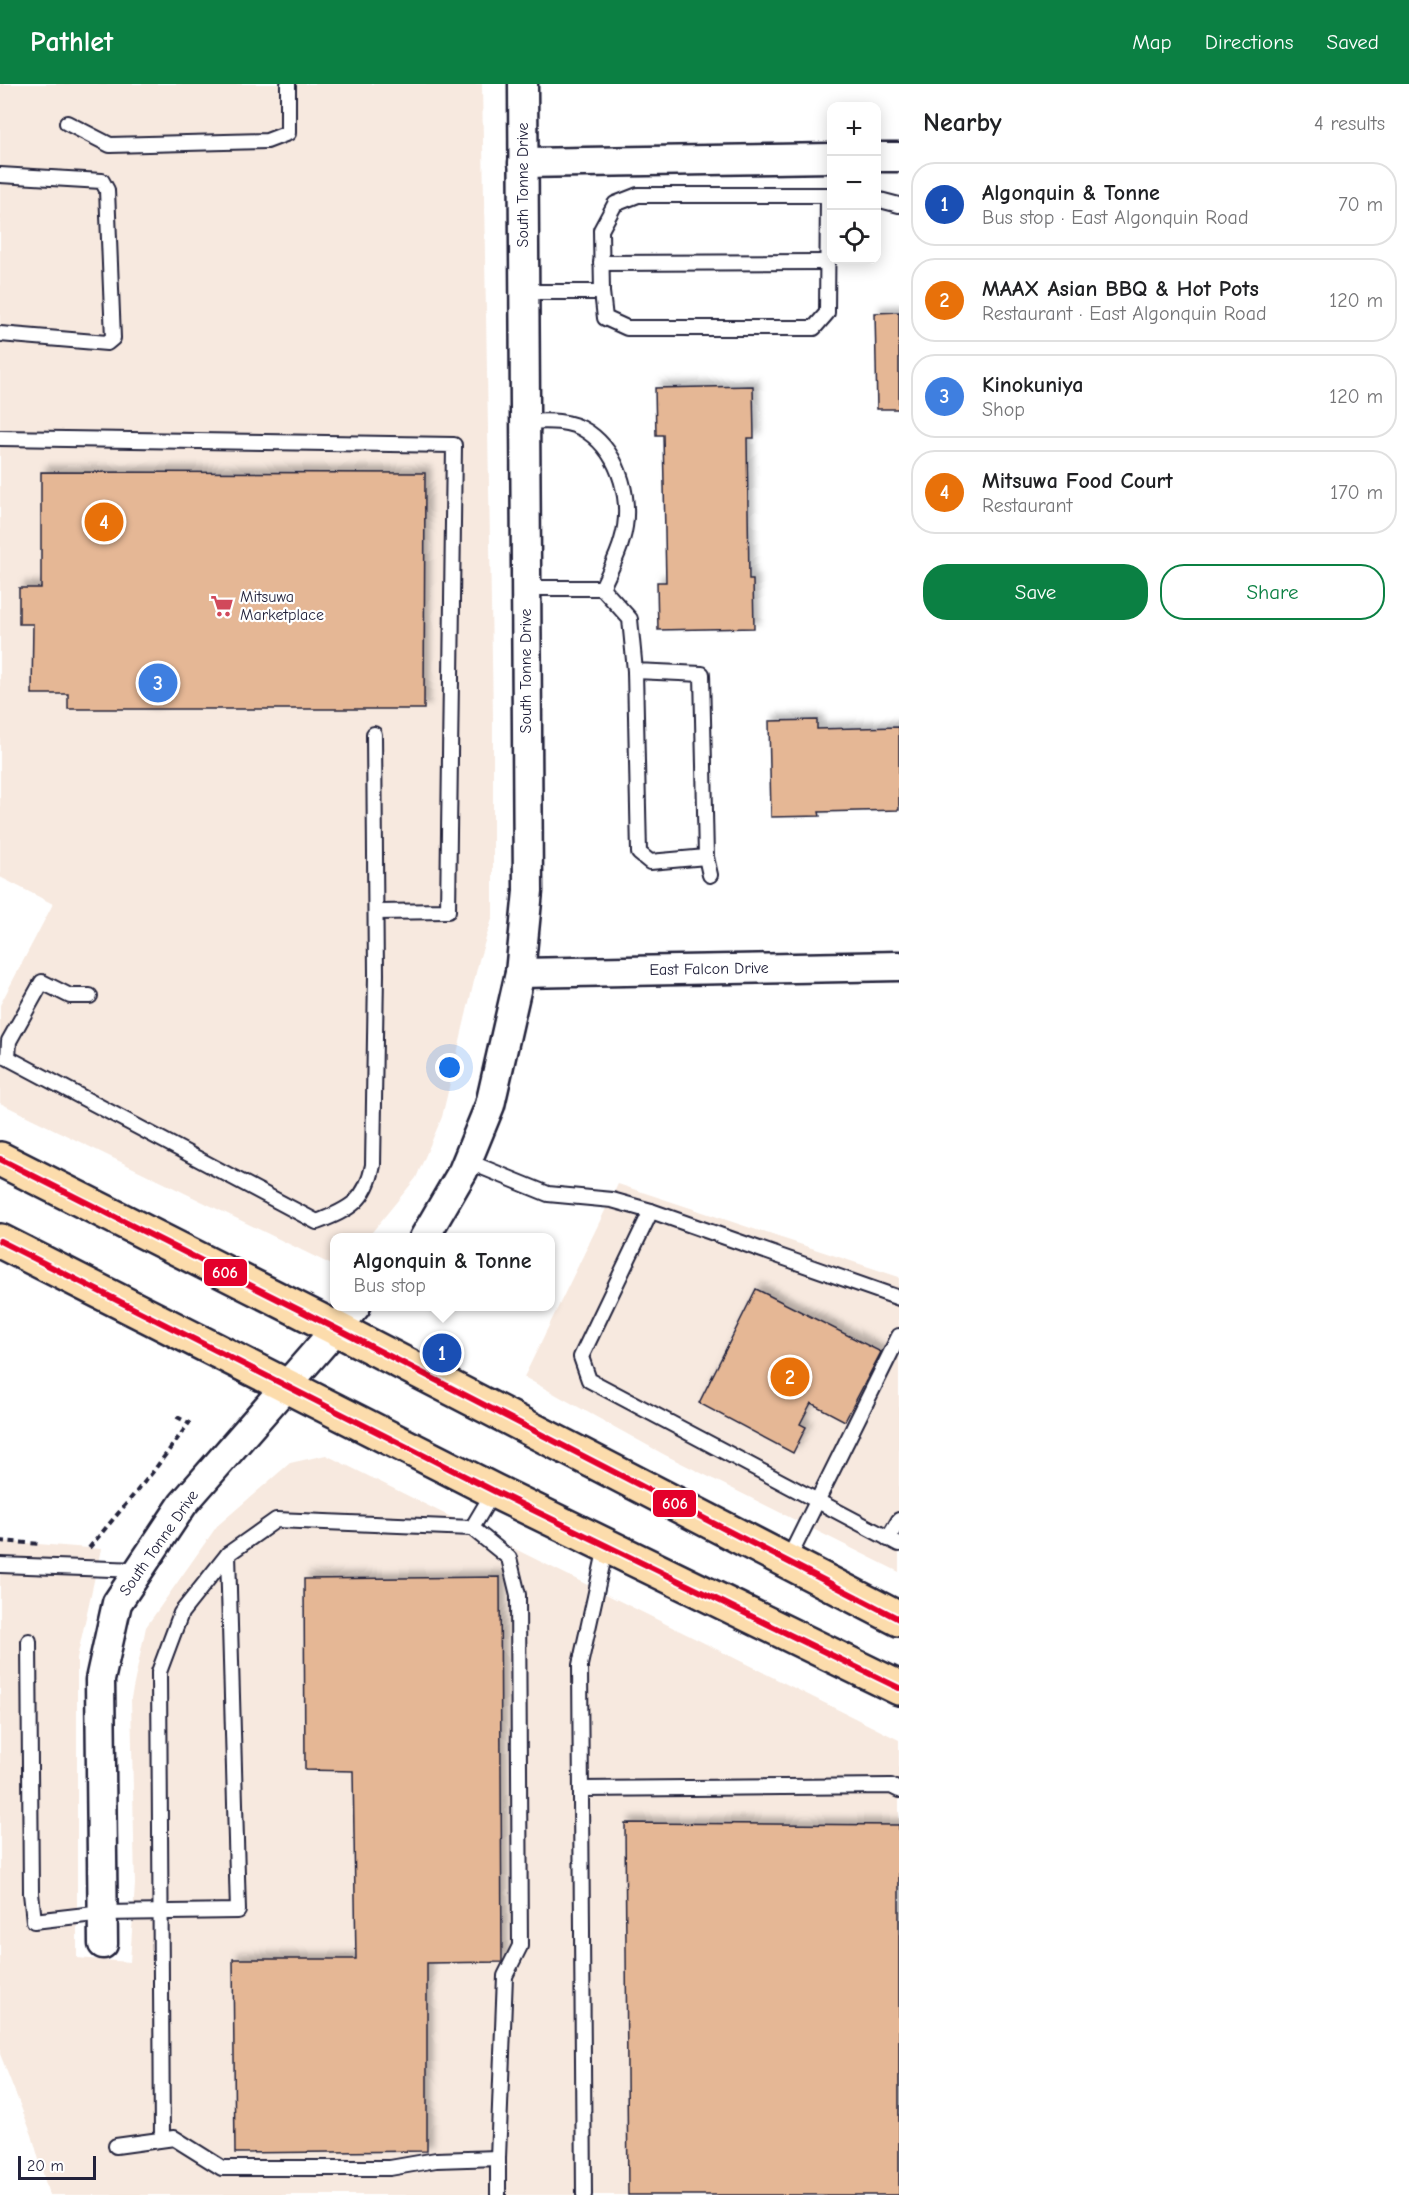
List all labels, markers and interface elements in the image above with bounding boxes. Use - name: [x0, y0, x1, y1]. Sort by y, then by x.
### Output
- text: Pathlet: [30, 26, 113, 58]
- text: Map: [1132, 30, 1172, 54]
- text: Directions: [1205, 30, 1294, 54]
- text: Saved: [1327, 30, 1379, 54]
- map controls: [827, 102, 881, 264]
- button: +: [827, 102, 881, 156]
- text: Nearby: [923, 108, 1002, 138]
- text: 4 results: [1314, 112, 1385, 135]
- street label: South Tonne Drive: [514, 123, 532, 247]
- button: −: [827, 156, 881, 210]
- text: Algonquin & Tonne: [982, 180, 1160, 206]
- text: 1: [941, 193, 948, 216]
- text: 70 m: [1338, 193, 1383, 216]
- text: Bus stop · East Algonquin Road: [982, 206, 1249, 229]
- button: locate: [827, 210, 881, 264]
- text: MAAX Asian BBQ & Hot Pots: [982, 276, 1259, 302]
- text: 2: [940, 289, 949, 312]
- text: 120 m: [1329, 289, 1383, 312]
- text: Restaurant · East Algonquin Road: [982, 302, 1267, 325]
- text: Kinokuniya: [982, 372, 1083, 398]
- text: 3: [940, 385, 949, 408]
- text: 120 m: [1329, 385, 1383, 408]
- text: Shop: [982, 398, 1025, 421]
- text: Mitsuwa Food Court: [982, 468, 1173, 494]
- text: 4: [940, 481, 949, 504]
- text: 170 m: [1330, 481, 1383, 504]
- text: Restaurant: [982, 494, 1072, 517]
- pin: 4: [84, 500, 124, 544]
- button: Save: [923, 564, 1148, 620]
- button: Share: [1160, 564, 1385, 620]
- place label: Mitsuwa Marketplace: [240, 588, 324, 624]
- supermarket icon: Mitsuwa Marketplace: [209, 593, 235, 619]
- street label: South Tonne Drive: [517, 609, 535, 733]
- pin: 3: [138, 660, 178, 706]
- street label: East Falcon Drive: [649, 959, 769, 979]
- your location: [435, 1053, 464, 1082]
- popup: [330, 1233, 555, 1311]
- text: Algonquin & Tonne: [354, 1248, 531, 1274]
- line badge: 606: [203, 1258, 248, 1287]
- text: 606: [212, 1264, 238, 1282]
- text: Bus stop: [354, 1274, 426, 1297]
- pin: 1: [422, 1330, 462, 1376]
- pin: 2: [770, 1354, 810, 1400]
- street label: South Tonne Drive: [116, 1487, 202, 1599]
- line badge: 606: [652, 1489, 697, 1518]
- text: 606: [662, 1495, 688, 1513]
- scale bar: [18, 2153, 96, 2180]
- text: 20 m: [27, 2157, 64, 2175]

